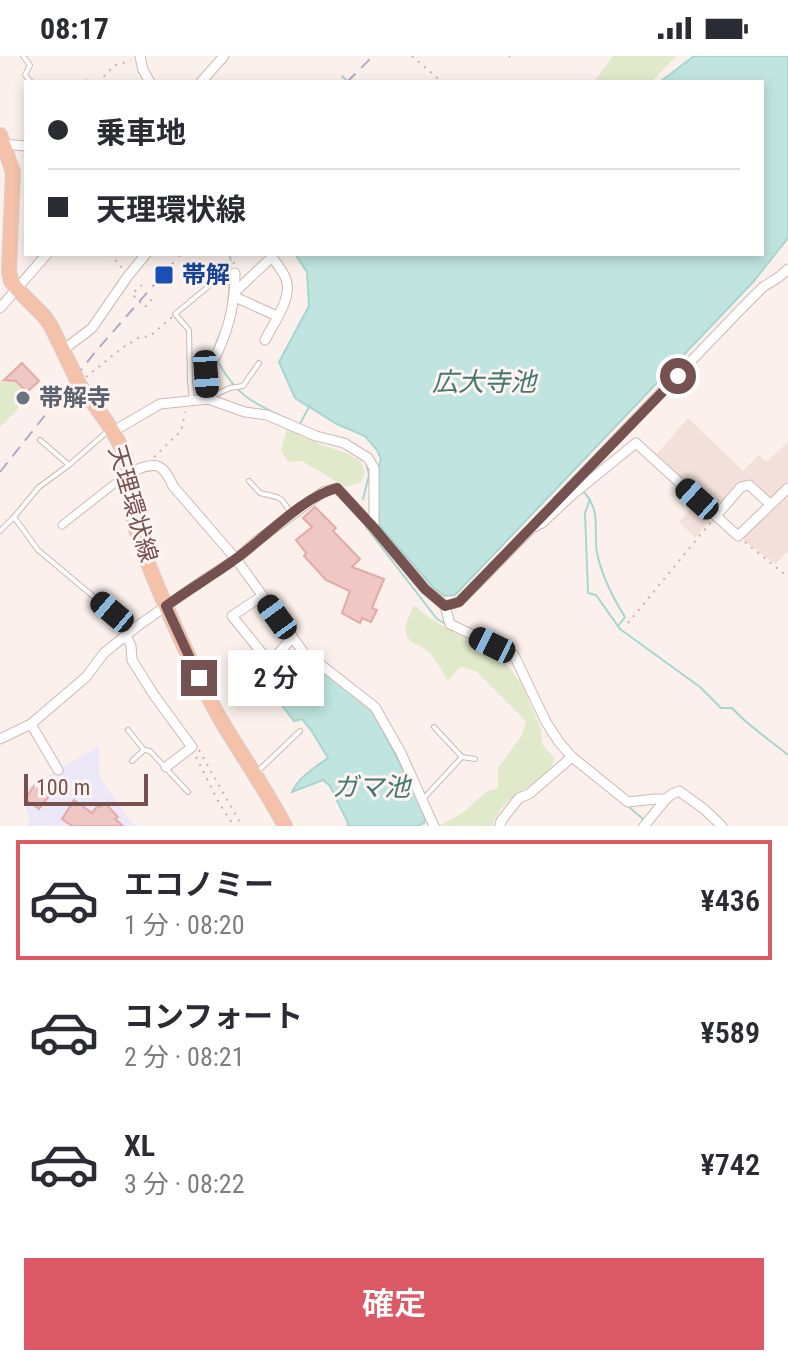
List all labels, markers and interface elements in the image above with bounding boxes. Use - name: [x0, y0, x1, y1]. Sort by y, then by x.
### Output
- text: 08:17: [40, 11, 109, 46]
- text: 乗車地: [96, 115, 186, 150]
- text: 天理環状線: [96, 192, 246, 227]
- place label: 帯解: [182, 261, 230, 289]
- marker: 帯解: [153, 264, 175, 286]
- car: [192, 349, 220, 399]
- route start: [660, 358, 696, 394]
- water label: 広大寺池: [432, 367, 539, 397]
- place label: 帯解寺: [39, 384, 111, 412]
- marker: 帯解寺: [14, 389, 32, 407]
- street label: 天理環状線: [103, 442, 163, 566]
- car: [671, 474, 723, 524]
- car: [86, 587, 138, 637]
- car: [253, 591, 301, 643]
- car: [465, 624, 519, 666]
- callout: 2 分: [227, 650, 323, 706]
- route end: [181, 660, 217, 696]
- text: 2 分: [253, 663, 299, 693]
- scale bar: [24, 770, 148, 806]
- water label: ガマ池: [332, 772, 413, 802]
- text: 100 m: [36, 775, 90, 800]
- icon: car: [28, 864, 100, 936]
- text: エコノミー: [124, 867, 274, 902]
- text: ¥436: [701, 883, 760, 918]
- text: 1 分 · 08:20: [124, 910, 244, 940]
- icon: car: [28, 996, 100, 1068]
- text: コンフォート: [124, 999, 303, 1034]
- text: ¥589: [701, 1015, 760, 1050]
- text: 2 分 · 08:21: [124, 1042, 244, 1072]
- icon: car: [28, 1128, 100, 1200]
- text: XL: [124, 1128, 155, 1163]
- text: ¥742: [701, 1147, 760, 1182]
- text: 3 分 · 08:22: [124, 1169, 244, 1199]
- button: 確定: [24, 1258, 764, 1350]

